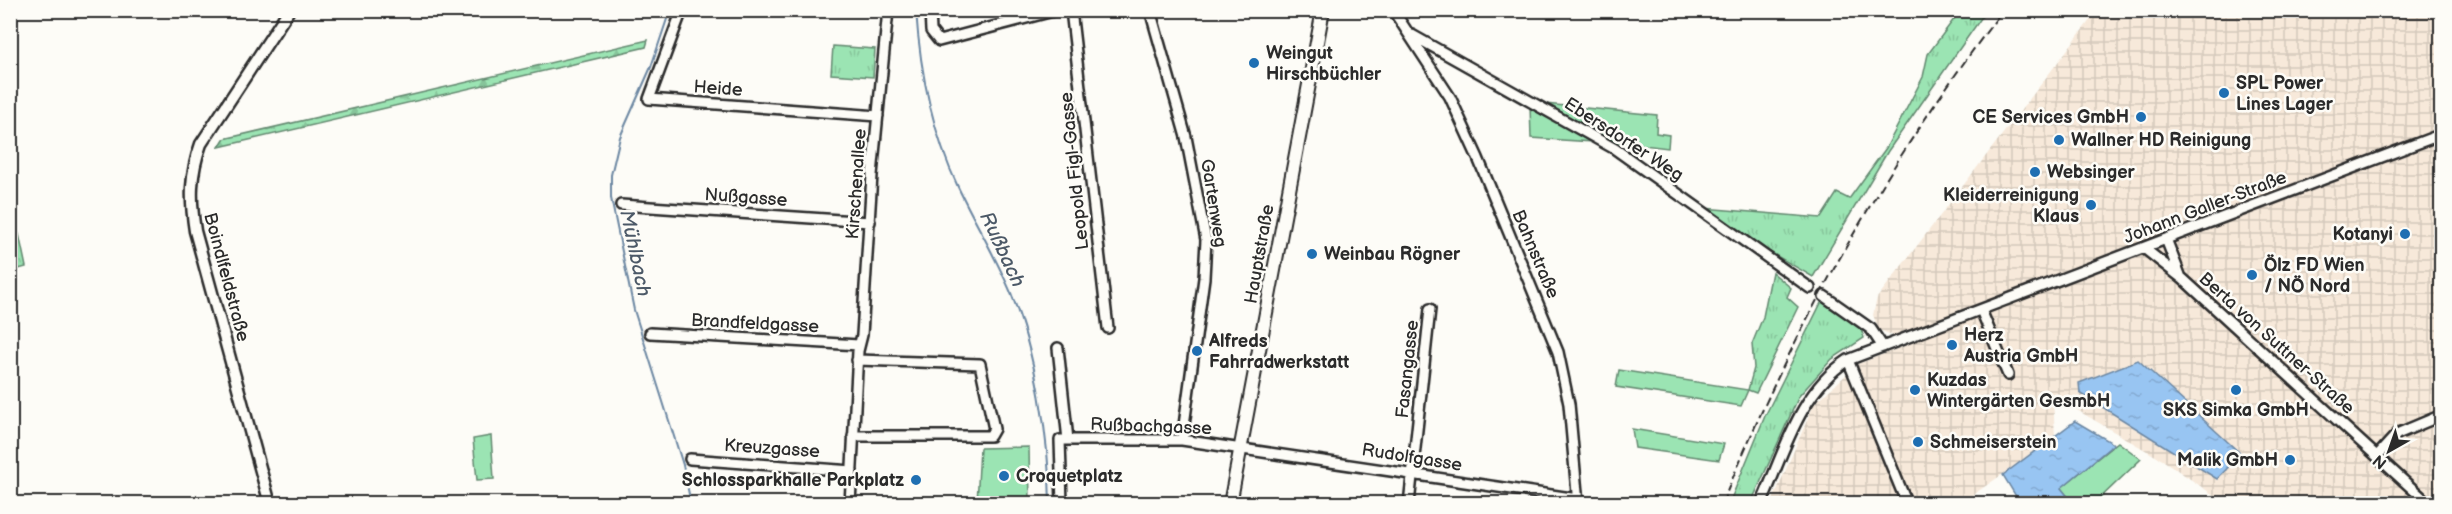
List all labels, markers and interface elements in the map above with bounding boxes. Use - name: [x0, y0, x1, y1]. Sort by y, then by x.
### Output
- place label: Weingut Hirschbüchler: [1266, 43, 1382, 85]
- marker: Weingut Hirschbüchler: [1247, 56, 1261, 70]
- place label: SPL Power Lines Lager: [2236, 73, 2334, 115]
- street label: Heide: [693, 76, 743, 101]
- marker: SPL Power Lines Lager: [2217, 86, 2231, 100]
- street label: Leopold Figl-Gasse: [1056, 91, 1093, 251]
- street label: Ebersdorfer Weg: [1560, 93, 1687, 186]
- place label: CE Services GmbH: [1972, 107, 2129, 128]
- marker: CE Services GmbH: [2134, 110, 2148, 124]
- street label: Kirschenallee: [842, 128, 871, 240]
- place label: Wallner HD Reinigung: [2071, 130, 2251, 151]
- marker: Wallner HD Reinigung: [2052, 133, 2066, 147]
- street label: Gartenweg: [1196, 157, 1231, 249]
- place label: Websinger: [2047, 162, 2136, 183]
- marker: Websinger: [2028, 165, 2042, 179]
- street label: Johann Galler-Straße: [2121, 167, 2290, 248]
- street label: Nußgasse: [704, 184, 788, 211]
- place label: Kleiderreinigung Klaus: [1943, 185, 2079, 227]
- marker: Kleiderreinigung Klaus: [2084, 198, 2098, 212]
- street label: Hauptstraße: [1240, 202, 1279, 305]
- street label: Bahnstraße: [1507, 207, 1564, 302]
- water label: Mühlbach: [614, 208, 656, 299]
- water label: Rußbach: [974, 208, 1030, 291]
- street label: Boindlfeldstraße: [199, 210, 254, 344]
- place label: Kotanyi: [2332, 224, 2393, 245]
- marker: Kotanyi: [2398, 227, 2412, 241]
- place label: Weinbau Rögner: [1324, 244, 1461, 265]
- marker: Weinbau Rögner: [1305, 247, 1319, 261]
- place label: Ölz FD Wien / NÖ Nord: [2264, 254, 2365, 297]
- street label: Berta von Suttner-Straße: [2195, 268, 2359, 419]
- marker: Ölz FD Wien / NÖ Nord: [2245, 268, 2259, 282]
- street label: Brandfeldgasse: [691, 310, 820, 337]
- street label: Fasangasse: [1392, 319, 1423, 419]
- place label: Herz Austria GmbH: [1963, 325, 2078, 367]
- place label: Alfreds Fahrradwerkstatt: [1208, 331, 1349, 373]
- marker: Herz Austria GmbH: [1945, 338, 1959, 352]
- marker: Alfreds Fahrradwerkstatt: [1190, 344, 1204, 358]
- place label: Kuzdas Wintergärten GesmbH: [1927, 370, 2110, 412]
- marker: Kuzdas Wintergärten GesmbH: [1908, 383, 1922, 397]
- marker: SKS Simka GmbH: [2229, 383, 2243, 397]
- place label: SKS Simka GmbH: [2163, 400, 2309, 421]
- street label: Rußbachgasse: [1090, 414, 1213, 439]
- north arrow: [2359, 421, 2419, 481]
- place label: Schmeiserstein: [1930, 432, 2057, 453]
- street label: Kreuzgasse: [723, 435, 821, 462]
- marker: Schmeiserstein: [1911, 435, 1925, 449]
- street label: Rudolfgasse: [1360, 439, 1464, 476]
- place label: Malik GmbH: [2177, 450, 2278, 471]
- text: N: [2370, 450, 2391, 472]
- marker: Malik GmbH: [2283, 453, 2297, 467]
- place label: Croquetplatz: [1016, 466, 1123, 487]
- marker: Croquetplatz: [997, 469, 1011, 483]
- place label: Schlossparkhalle Parkplatz: [682, 470, 904, 491]
- marker: Schlossparkhalle Parkplatz: [909, 473, 923, 487]

